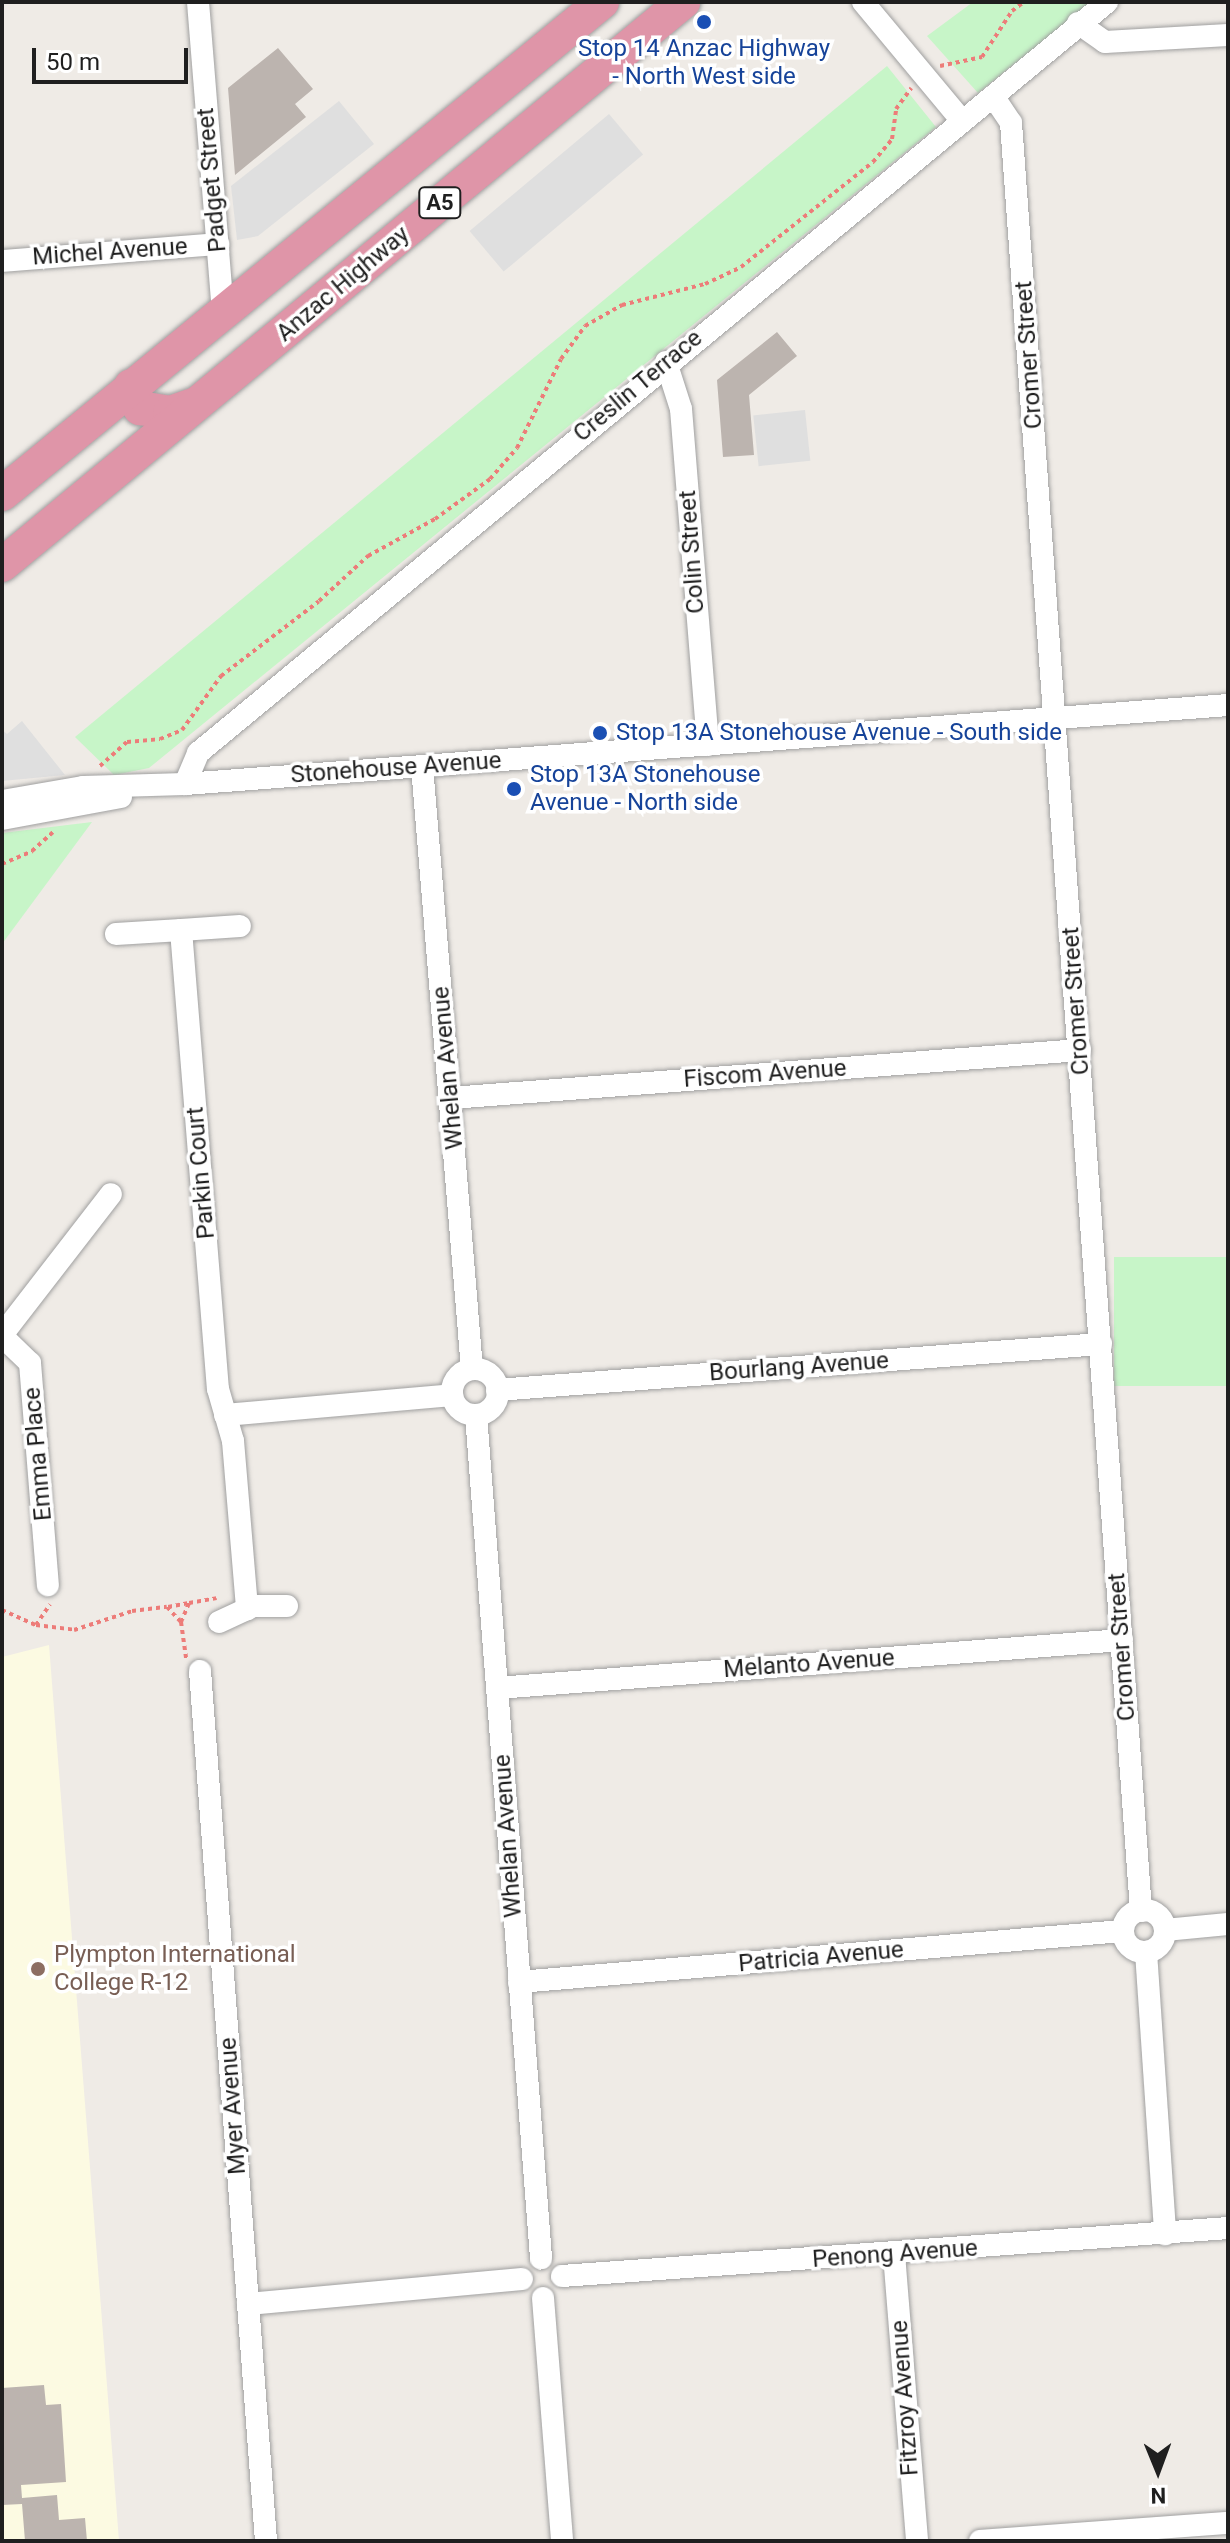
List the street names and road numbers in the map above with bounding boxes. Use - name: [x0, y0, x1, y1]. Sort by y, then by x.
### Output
- street label: Padget Street: [191, 107, 233, 253]
- road number: A5: [418, 185, 462, 221]
- street label: Anzac Highway: [271, 220, 415, 348]
- street label: Michel Avenue: [31, 232, 189, 272]
- street label: Cromer Street: [1009, 280, 1049, 430]
- street label: Creslin Terrace: [568, 324, 708, 448]
- street label: Colin Street: [673, 489, 711, 615]
- street label: Stonehouse Avenue: [290, 746, 502, 790]
- street label: Cromer Street: [1056, 926, 1096, 1076]
- street label: Whelan Avenue: [427, 985, 469, 1151]
- street label: Fiscom Avenue: [683, 1054, 847, 1094]
- street label: Parkin Court: [181, 1106, 221, 1240]
- street label: Bourlang Avenue: [708, 1346, 890, 1388]
- street label: Emma Place: [18, 1386, 58, 1522]
- street label: Cromer Street: [1102, 1572, 1142, 1722]
- street label: Melanto Avenue: [722, 1644, 896, 1684]
- street label: Whelan Avenue: [488, 1753, 528, 1919]
- street label: Patricia Avenue: [737, 1935, 905, 1979]
- street label: Myer Avenue: [214, 2036, 252, 2176]
- street label: Penong Avenue: [811, 2234, 979, 2274]
- street label: Fitzroy Avenue: [885, 2319, 925, 2477]

